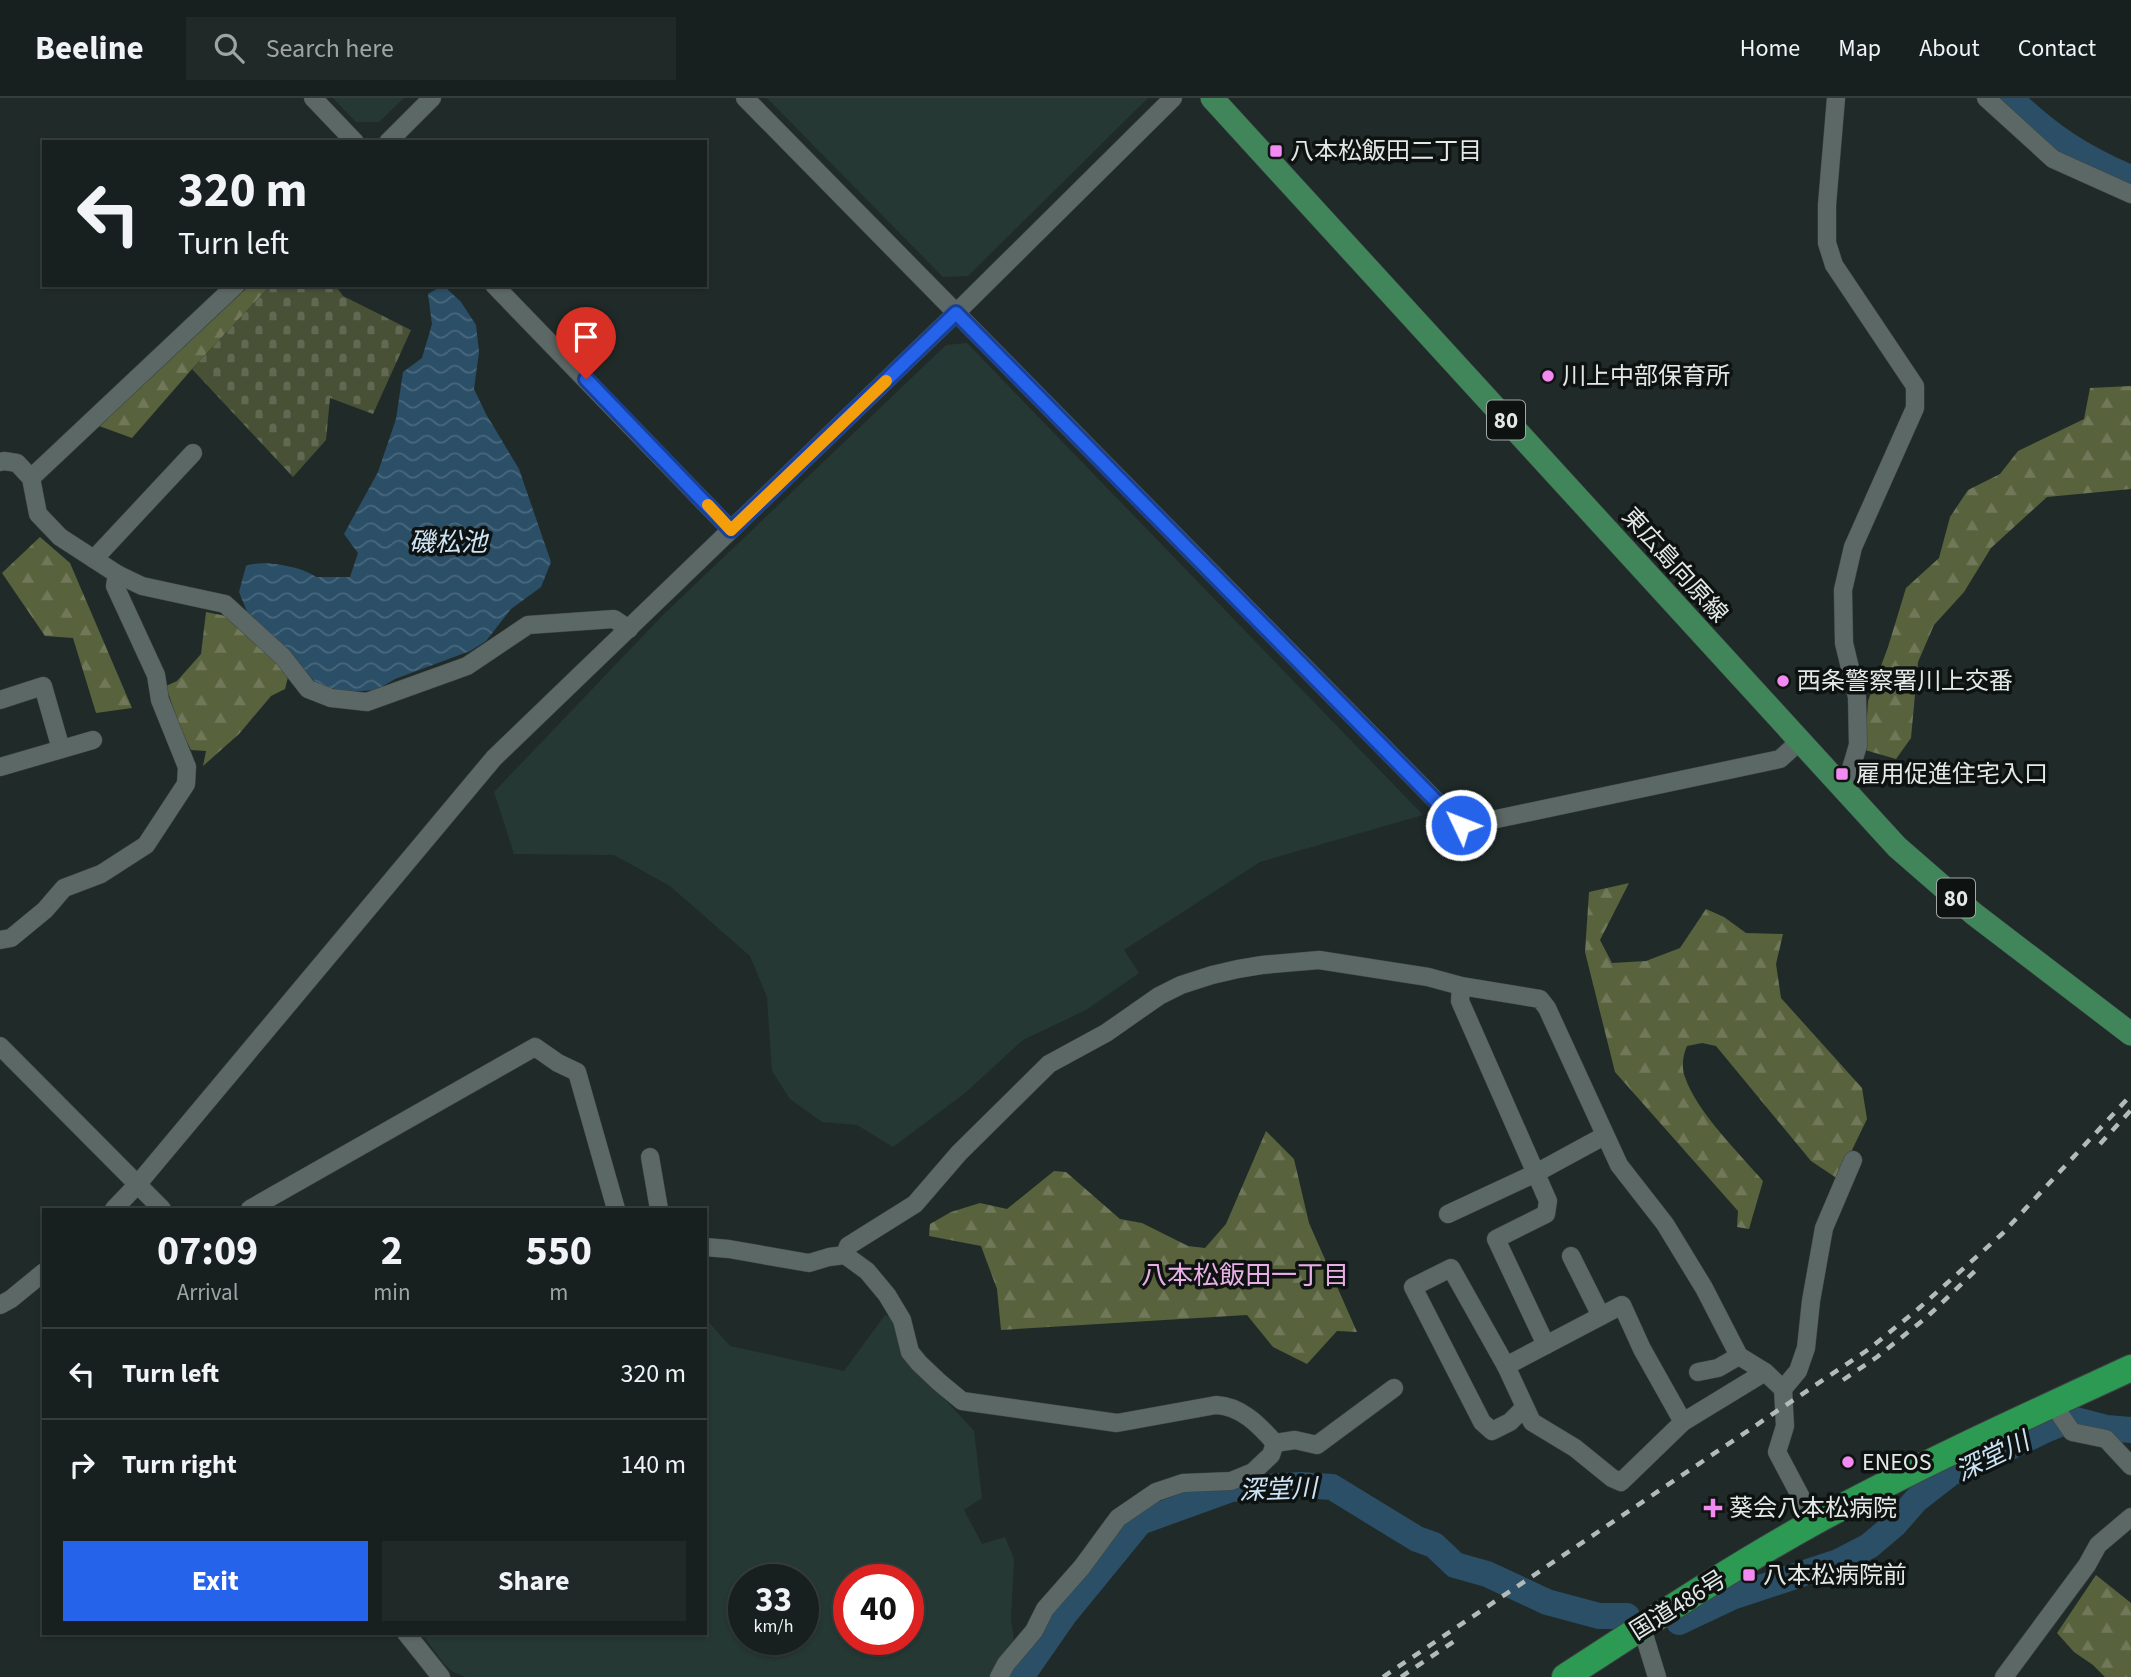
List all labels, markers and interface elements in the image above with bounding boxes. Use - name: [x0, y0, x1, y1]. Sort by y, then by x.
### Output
- search box: [186, 17, 676, 80]
- text: Beeline: [35, 25, 144, 72]
- icon: search: [210, 29, 248, 67]
- text: Search here: [266, 30, 394, 67]
- text: Home: [1740, 31, 1800, 66]
- text: Map: [1838, 31, 1881, 66]
- text: About: [1919, 31, 1980, 66]
- text: Contact: [2018, 31, 2096, 66]
- place label: 八本松飯田二丁目: [1290, 134, 1482, 169]
- marker: 八本松飯田二丁目: [1268, 143, 1284, 159]
- text: 320 m: [178, 156, 307, 226]
- icon: left: [63, 168, 154, 259]
- text: Turn left: [178, 221, 289, 267]
- pin: [556, 307, 616, 379]
- icon: arrive: [567, 318, 605, 356]
- place label: 川上中部保育所: [1562, 359, 1730, 394]
- marker: 川上中部保育所: [1540, 368, 1556, 384]
- road number: 80: [1487, 400, 1525, 440]
- street label: 東広島向原線: [1613, 500, 1736, 631]
- water label: 磯松池: [409, 524, 490, 561]
- place label: 西条警察署川上交番: [1797, 664, 2013, 699]
- marker: 西条警察署川上交番: [1775, 673, 1791, 689]
- place label: 雇用促進住宅入口: [1856, 757, 2048, 792]
- marker: 雇用促進住宅入口: [1834, 766, 1850, 782]
- position arrow: [1424, 788, 1498, 862]
- road number: 80: [1937, 878, 1975, 918]
- text: 07:09: [157, 1221, 258, 1281]
- text: 2: [381, 1221, 403, 1281]
- text: 550: [525, 1221, 592, 1281]
- district label: 八本松飯田一丁目: [1141, 1257, 1349, 1294]
- text: Arrival: [177, 1276, 239, 1309]
- text: min: [373, 1276, 411, 1309]
- text: m: [549, 1276, 568, 1309]
- icon: left: [63, 1355, 101, 1393]
- text: Turn left: [122, 1355, 219, 1392]
- text: 320 m: [620, 1355, 686, 1392]
- water label: 深堂川: [1949, 1421, 2038, 1490]
- place label: ENEOS: [1862, 1445, 1932, 1480]
- icon: right: [63, 1446, 101, 1484]
- text: Turn right: [122, 1446, 237, 1483]
- text: 140 m: [620, 1446, 686, 1483]
- marker: ENEOS: [1840, 1454, 1856, 1470]
- water label: 深堂川: [1238, 1470, 1321, 1509]
- place label: 葵会八本松病院: [1729, 1491, 1897, 1526]
- marker: 葵会八本松病院: [1703, 1498, 1723, 1518]
- button: Exit: [63, 1541, 368, 1621]
- button: Share: [382, 1541, 686, 1621]
- place label: 八本松病院前: [1763, 1558, 1907, 1593]
- street label: 国道486号: [1623, 1562, 1733, 1649]
- speed limit sign: 40: [833, 1564, 924, 1655]
- marker: 八本松病院前: [1741, 1567, 1757, 1583]
- text: 33: [755, 1575, 792, 1625]
- text: km/h: [754, 1614, 793, 1639]

